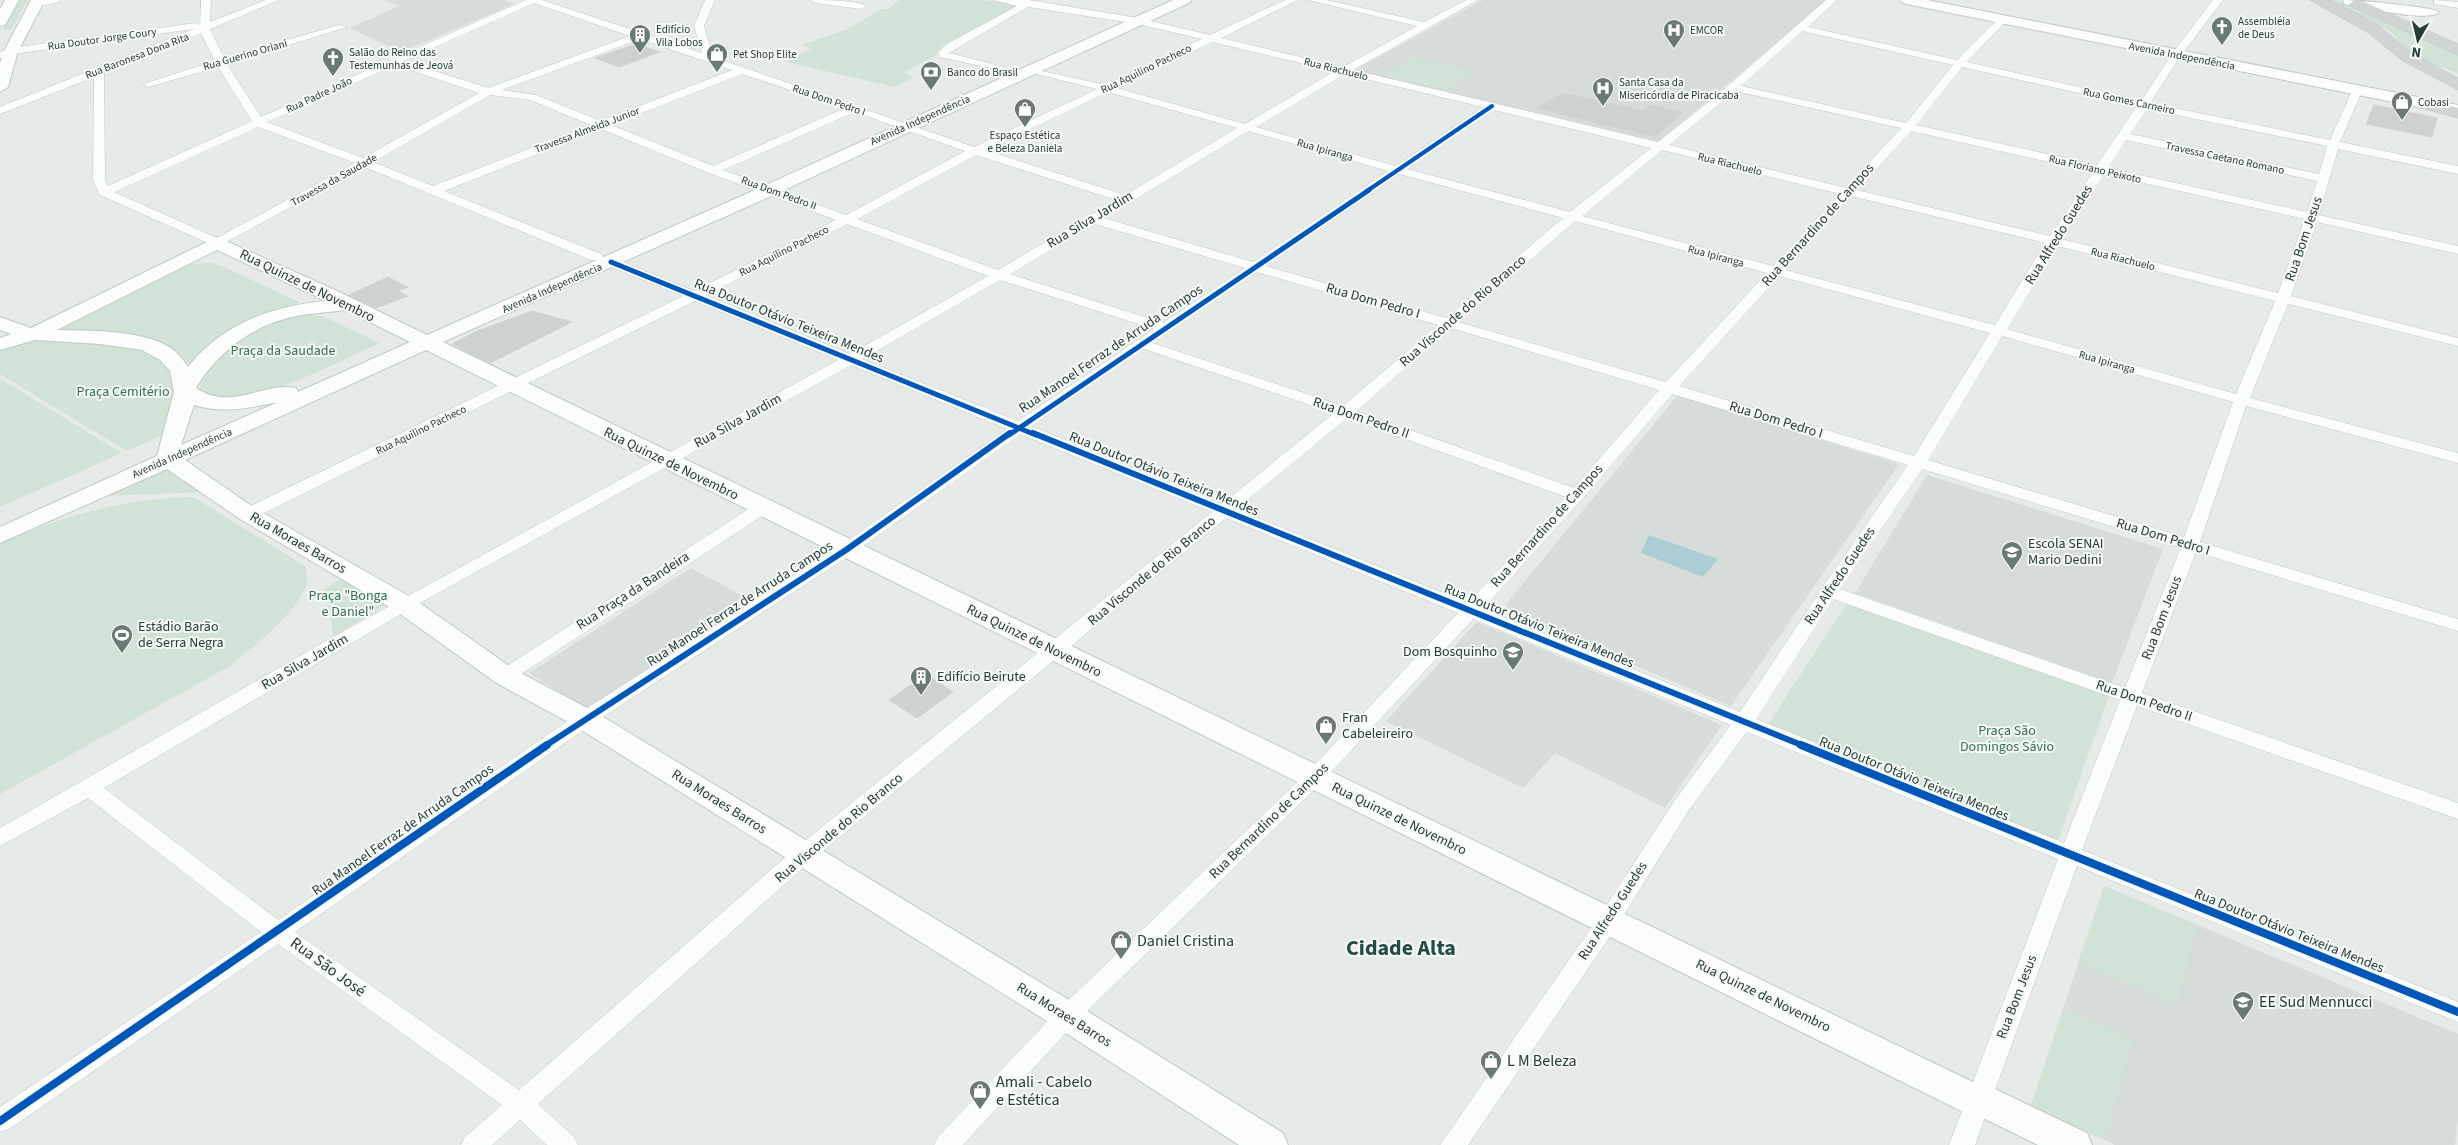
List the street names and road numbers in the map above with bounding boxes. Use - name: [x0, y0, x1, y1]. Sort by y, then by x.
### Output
- street label: Rua Doutor Jorge Coury: [47, 24, 157, 54]
- street label: Rua Baronesa Dona Rita: [83, 29, 191, 83]
- street label: Rua Guerino Oriani: [201, 36, 289, 74]
- street label: Avenida Independência: [2128, 38, 2236, 74]
- street label: Rua Aquilino Pacheco: [1098, 41, 1194, 97]
- street label: Rua Riachuelo: [1302, 54, 1370, 84]
- street label: Rua Padre João: [284, 73, 355, 117]
- street label: Rua Dom Pedro I: [790, 80, 868, 120]
- street label: Rua Gomes Carneiro: [2082, 84, 2176, 118]
- street label: Avenida Independência: [868, 91, 972, 149]
- street label: Travessa Almeida Junior: [532, 103, 642, 157]
- street label: Rua Ipiranga: [1295, 135, 1355, 165]
- street label: Travessa Caetano Romano: [2164, 138, 2286, 178]
- street label: Rua Riachuelo: [1696, 149, 1764, 179]
- street label: Travessa da Saudade: [288, 150, 380, 210]
- street label: Rua Floriano Peixoto: [2047, 151, 2143, 187]
- street label: Rua Bernardino de Campos: [1757, 159, 1879, 291]
- street label: Rua Dom Pedro II: [739, 172, 819, 214]
- street label: Rua Alfredo Guedes: [2020, 181, 2098, 289]
- street label: Rua Silva Jardim: [1043, 186, 1137, 254]
- street label: Rua Bom Jesus: [2280, 194, 2328, 284]
- street label: Rua Aquilino Pacheco: [737, 222, 832, 280]
- street label: Rua Ipiranga: [1686, 241, 1746, 271]
- street label: Rua Riachuelo: [2089, 244, 2157, 274]
- street label: Rua Quinze de Novembro: [236, 245, 378, 327]
- street label: Rua Visconde do Rio Branco: [1395, 250, 1531, 372]
- street label: Avenida Independência: [500, 259, 604, 317]
- street label: Rua Doutor Otávio Teixeira Mendes: [691, 274, 887, 368]
- street label: Rua Dom Pedro I: [1324, 278, 1422, 324]
- street label: Rua Manoel Ferraz de Arruda Campos: [1015, 280, 1207, 418]
- street label: Rua Ipiranga: [2077, 347, 2137, 377]
- street label: Rua Silva Jardim: [691, 389, 785, 453]
- street label: Rua Dom Pedro II: [1310, 392, 1412, 444]
- street label: Rua Dom Pedro I: [1727, 396, 1825, 444]
- street label: Rua Aquilino Pacheco: [373, 402, 469, 458]
- street label: Rua Quinze de Novembro: [600, 423, 742, 505]
- street label: Avenida Independência: [130, 424, 234, 482]
- street label: Rua Doutor Otávio Teixeira Mendes: [1066, 427, 1262, 521]
- street label: Rua Bernardino de Campos: [1486, 460, 1608, 592]
- street label: Rua Moraes Barros: [246, 507, 350, 579]
- street label: Rua Visconde do Rio Branco: [1084, 511, 1220, 631]
- street label: Rua Dom Pedro I: [2114, 513, 2212, 561]
- street label: Rua Alfredo Guedes: [1800, 523, 1880, 629]
- street label: Rua Manoel Ferraz de Arruda Campos: [643, 536, 837, 672]
- street label: Rua Praça da Bandeira: [572, 547, 694, 635]
- street label: Rua Bom Jesus: [2137, 573, 2187, 663]
- street label: Rua Doutor Otávio Teixeira Mendes: [1441, 579, 1637, 673]
- street label: Rua Quinze de Novembro: [963, 600, 1105, 682]
- street label: Rua Silva Jardim: [258, 629, 352, 695]
- street label: Rua Dom Pedro II: [2093, 675, 2195, 727]
- street label: Rua Doutor Otávio Teixeira Mendes: [1816, 732, 2012, 826]
- street label: Rua Bernardino de Campos: [1205, 758, 1333, 884]
- street label: Rua Manoel Ferraz de Arruda Campos: [308, 759, 498, 901]
- street label: Rua Moraes Barros: [668, 765, 770, 839]
- street label: Rua Visconde do Rio Branco: [771, 768, 907, 888]
- street label: Rua Quinze de Novembro: [1328, 778, 1470, 860]
- street label: Rua Alfredo Guedes: [1573, 858, 1653, 964]
- street label: Rua Doutor Otávio Teixeira Mendes: [2191, 884, 2387, 978]
- street label: Rua São José: [286, 932, 370, 1002]
- street label: Rua Bom Jesus: [1992, 952, 2042, 1042]
- street label: Rua Quinze de Novembro: [1692, 955, 1834, 1037]
- street label: Rua Moraes Barros: [1013, 978, 1115, 1052]

